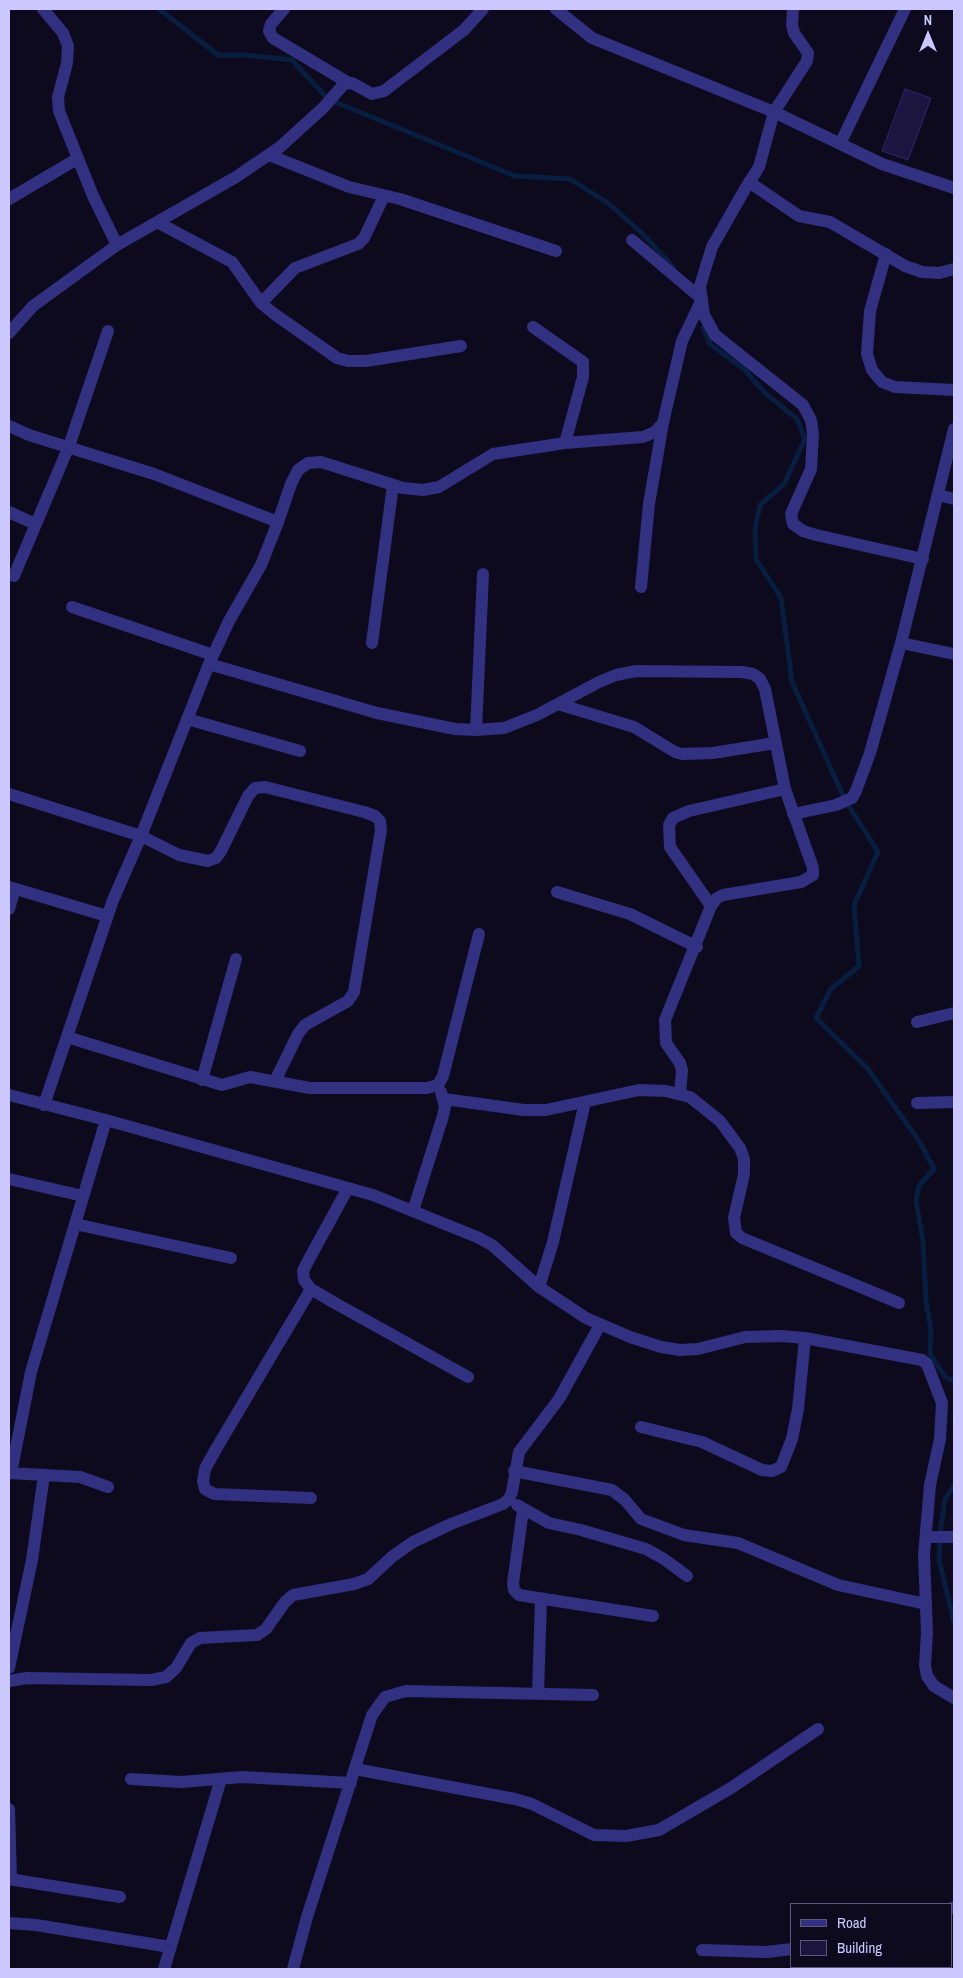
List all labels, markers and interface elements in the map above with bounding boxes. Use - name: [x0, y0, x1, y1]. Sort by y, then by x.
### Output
- north arrow: [903, 10, 953, 60]
- text: N: [924, 11, 932, 29]
- legend: [790, 1903, 953, 1968]
- text: Road: [837, 1912, 866, 1933]
- text: Building: [837, 1937, 882, 1958]

